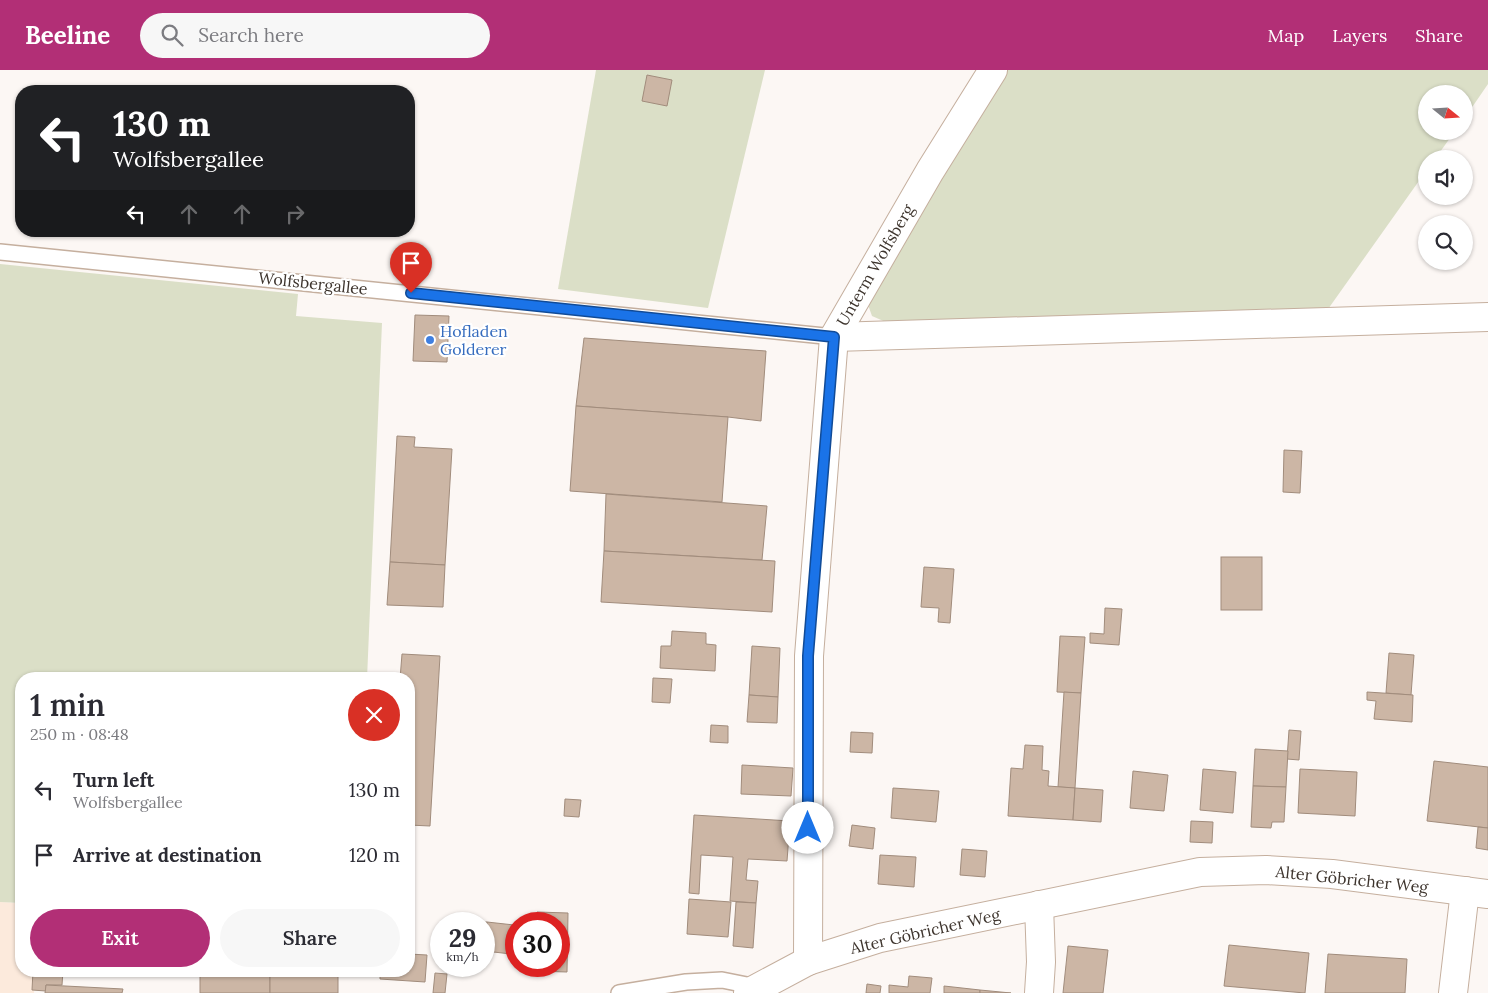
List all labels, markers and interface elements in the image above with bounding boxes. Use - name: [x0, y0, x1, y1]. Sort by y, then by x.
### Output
- search box: [140, 13, 490, 58]
- text: Beeline: [25, 20, 110, 51]
- icon: search: [158, 21, 186, 49]
- text: Search here: [198, 23, 304, 47]
- text: Map: [1268, 24, 1304, 47]
- text: Layers: [1332, 24, 1387, 47]
- text: Share: [1415, 24, 1463, 47]
- north arrow: [1418, 85, 1472, 140]
- map controls: [1418, 85, 1473, 270]
- text: 130 m: [113, 101, 210, 146]
- icon: left: [30, 105, 95, 170]
- text: Wolfsbergallee: [113, 145, 264, 173]
- button: sound: [1418, 150, 1473, 205]
- icon: left: [122, 200, 150, 228]
- icon: ahead: [175, 200, 203, 228]
- icon: ahead: [228, 200, 256, 228]
- icon: right: [281, 200, 309, 228]
- street label: Unterm Wolfsberg: [832, 200, 919, 330]
- button: search: [1418, 215, 1473, 270]
- pin: [390, 242, 432, 293]
- icon: arrive: [397, 249, 425, 277]
- street label: Wolfsbergallee: [257, 267, 369, 299]
- place label: Hofladen Golderer: [440, 321, 508, 359]
- marker: Hofladen Golderer: [424, 334, 436, 346]
- text: 1 min: [30, 686, 105, 724]
- button: close: [348, 689, 400, 741]
- text: 250 m · 08:48: [30, 724, 129, 744]
- text: Turn left: [73, 768, 154, 792]
- icon: left: [30, 776, 58, 804]
- text: 130 m: [349, 778, 400, 802]
- text: Wolfsbergallee: [73, 792, 183, 812]
- position arrow: [781, 801, 833, 853]
- icon: arrive: [30, 841, 58, 869]
- text: Arrive at destination: [73, 843, 262, 867]
- text: 120 m: [349, 843, 400, 867]
- street label: Alter Göbricher Weg: [1274, 861, 1430, 897]
- street label: Alter Göbricher Weg: [847, 904, 1003, 958]
- button: Exit: [30, 909, 210, 967]
- button: Share: [220, 909, 400, 967]
- speed limit sign: 30: [505, 912, 570, 977]
- text: 29: [449, 922, 476, 954]
- text: km/h: [446, 949, 479, 964]

